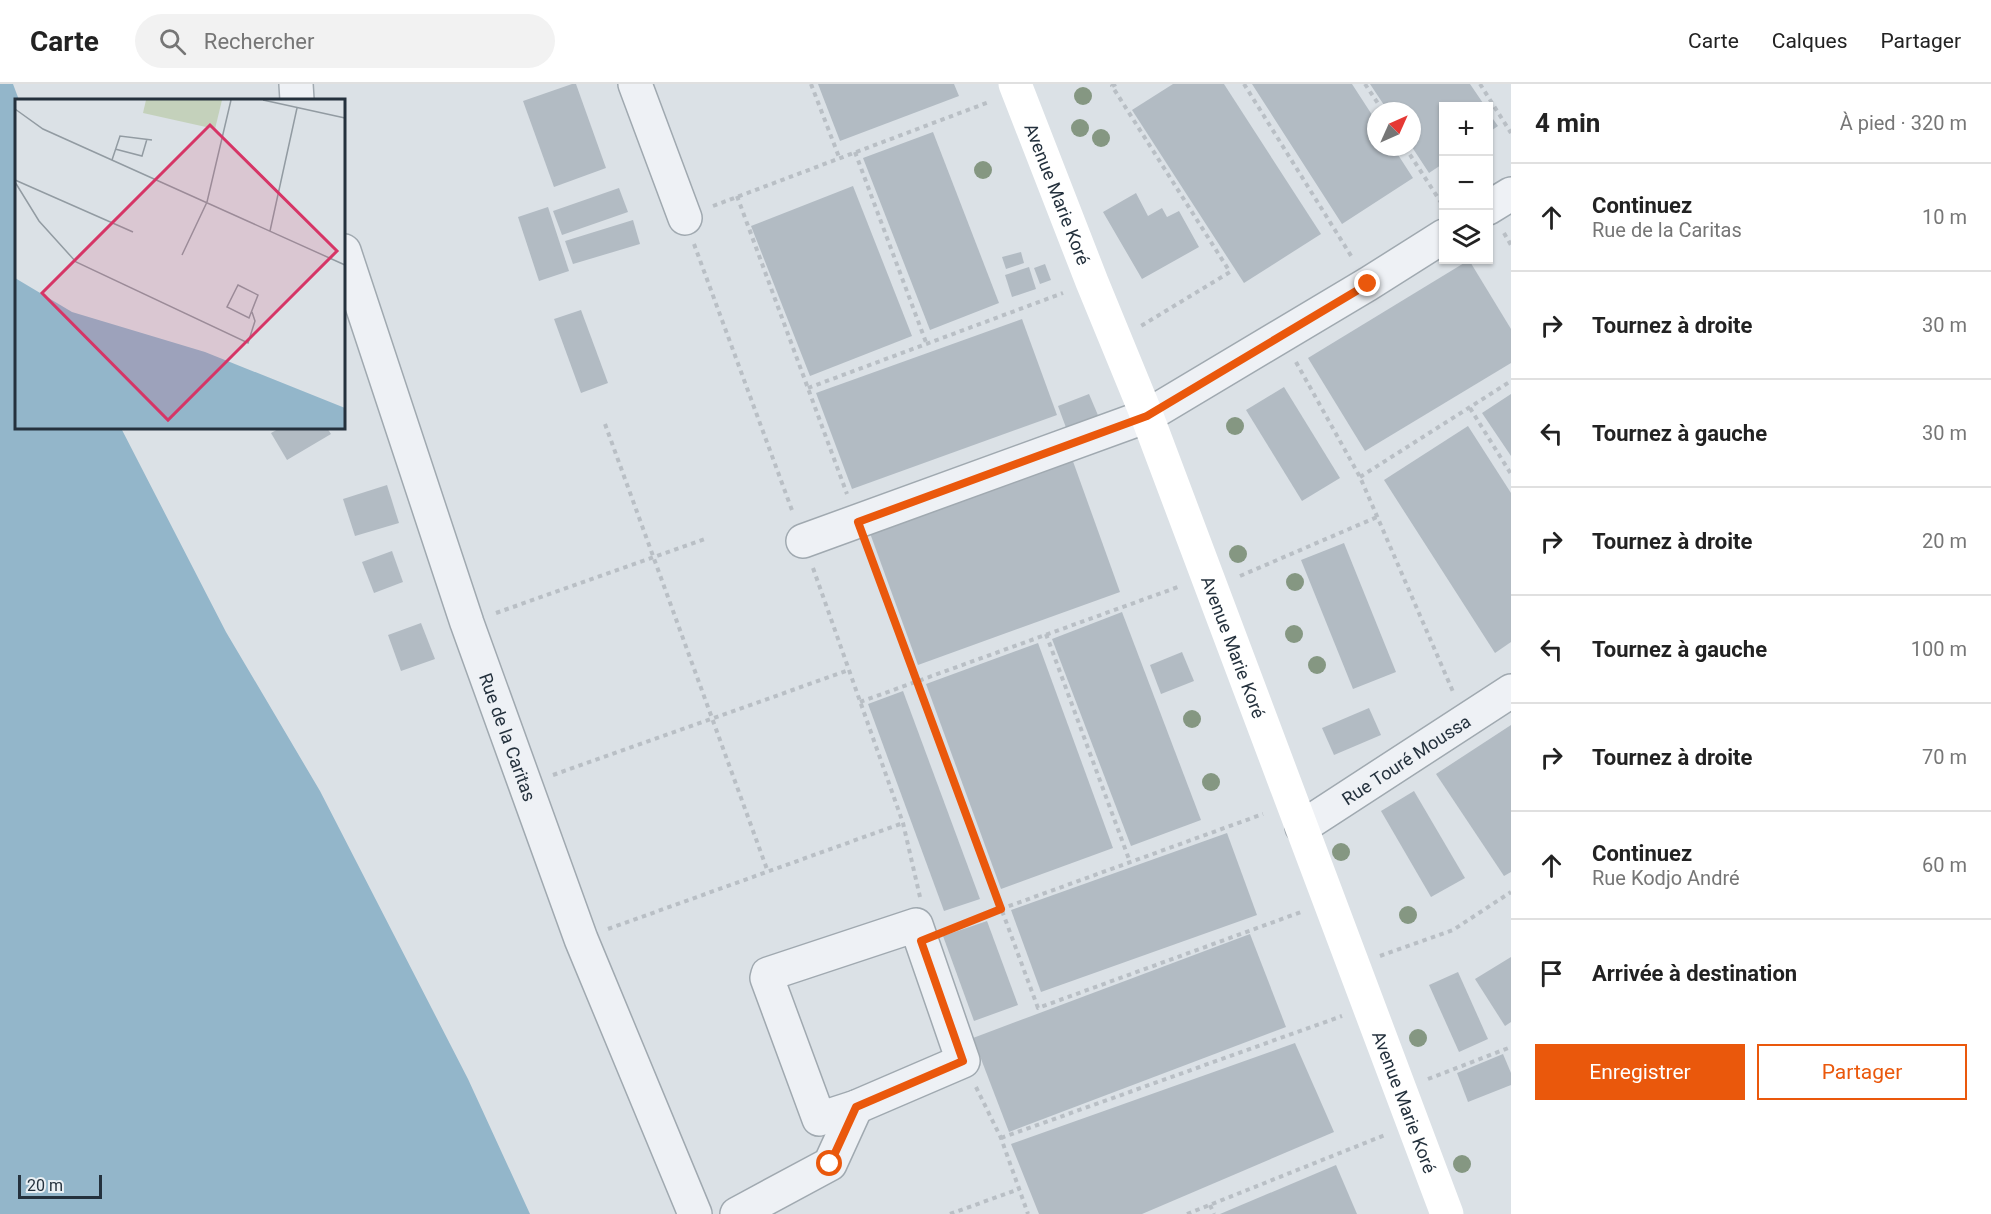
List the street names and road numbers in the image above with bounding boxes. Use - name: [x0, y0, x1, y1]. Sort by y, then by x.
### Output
- street label: Avenue Marie Koré: [1021, 120, 1095, 268]
- street label: Avenue Marie Koré: [1198, 573, 1270, 721]
- street label: Rue de la Caritas: [475, 670, 541, 804]
- street label: Rue Touré Moussa: [1338, 710, 1474, 809]
- street label: Avenue Marie Koré: [1369, 1028, 1441, 1176]

